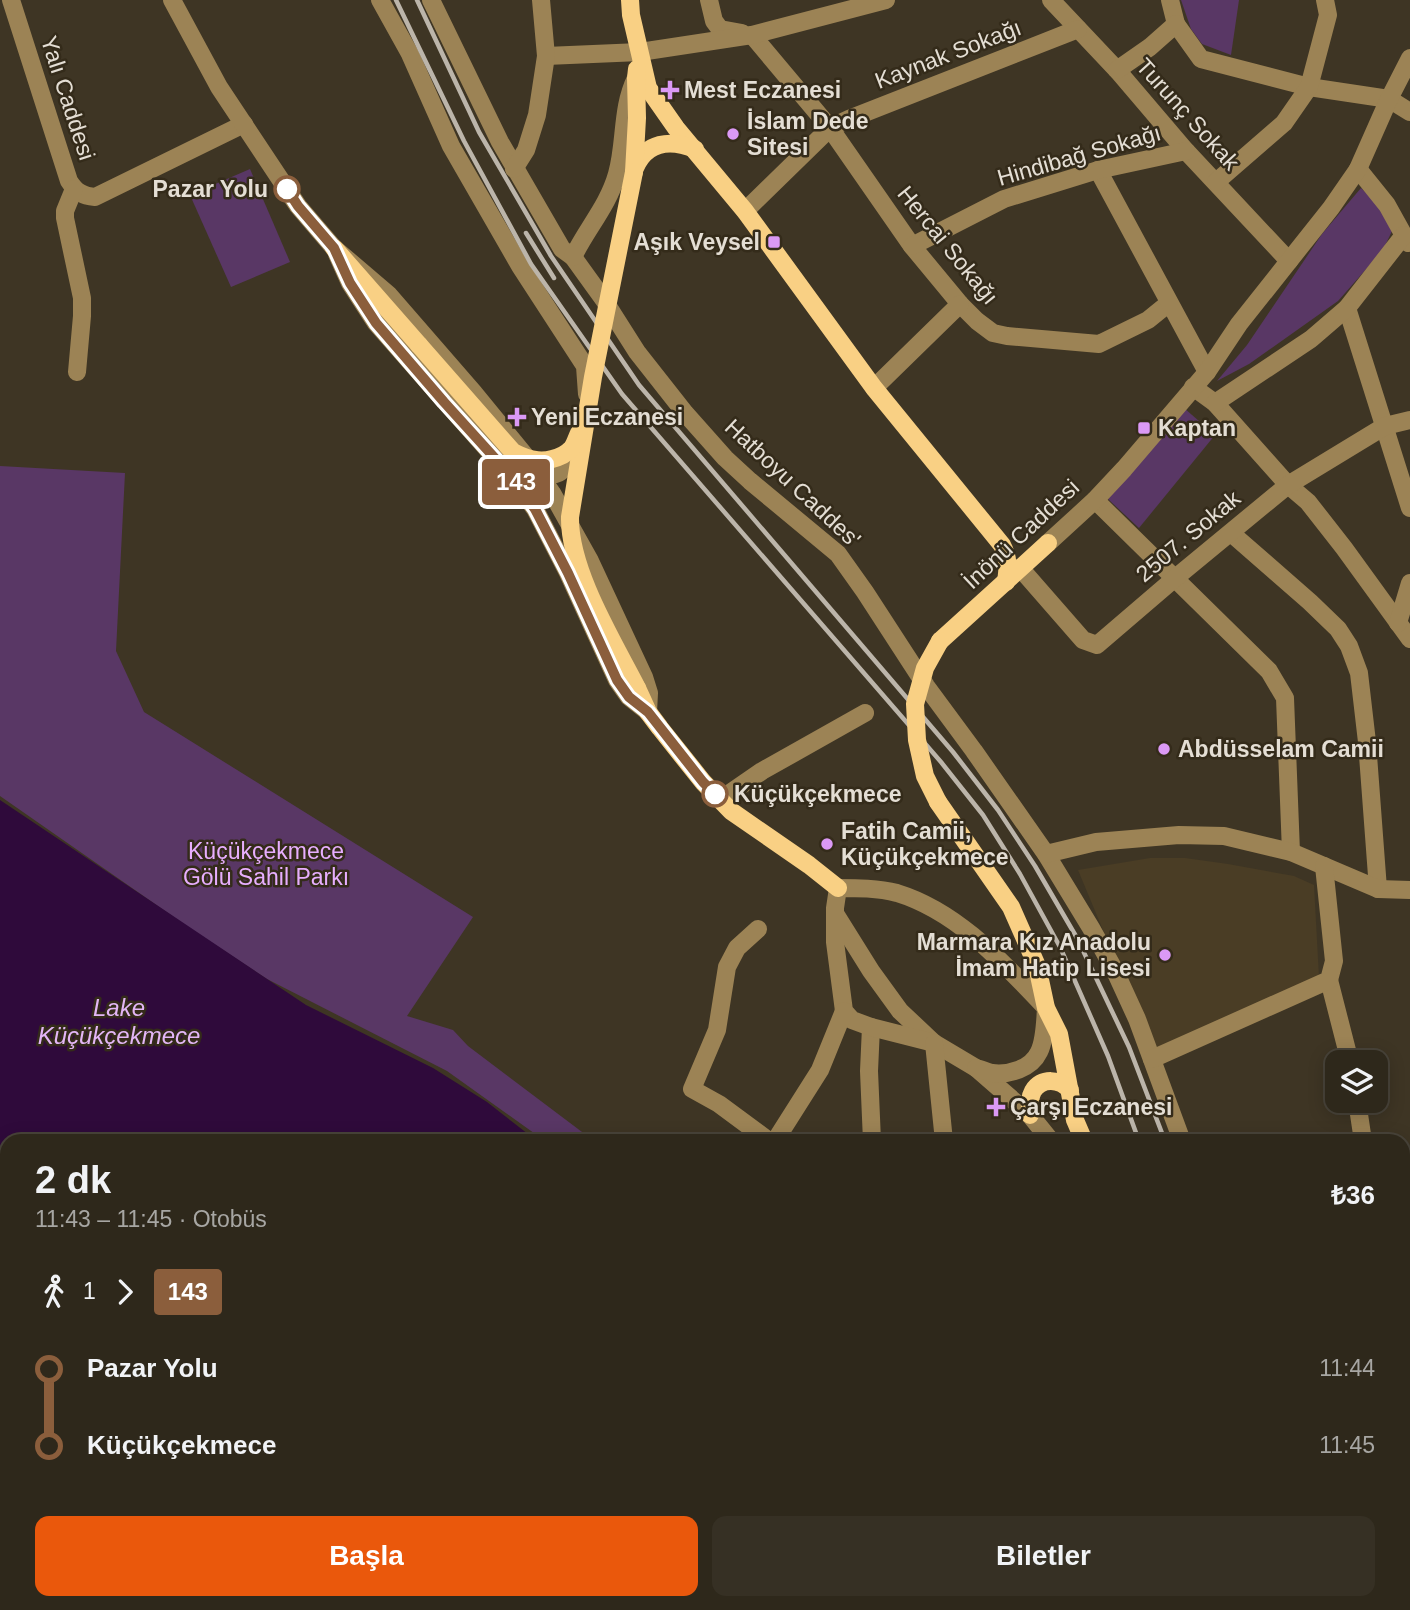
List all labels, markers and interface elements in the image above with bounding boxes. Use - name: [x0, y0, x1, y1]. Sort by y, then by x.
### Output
- street label: Kaynak Sokağı: [871, 14, 1025, 94]
- street label: Yalı Caddesi: [36, 33, 100, 163]
- street label: Turunç Sokak: [1131, 53, 1245, 175]
- place label: Mest Eczanesi: [684, 77, 841, 103]
- marker: Mest Eczanesi: [662, 82, 678, 98]
- place label: İslam Dede Sitesi: [747, 108, 868, 160]
- street label: Hindibağ Sokağı: [994, 119, 1164, 191]
- marker: İslam Dede Sitesi: [725, 126, 741, 142]
- place label: Pazar Yolu: [153, 176, 268, 202]
- marker: Pazar Yolu: [274, 176, 300, 202]
- street label: Hercai Sokağı: [892, 181, 1004, 309]
- place label: Aşık Veysel: [633, 229, 760, 255]
- marker: Aşık Veysel: [766, 234, 782, 250]
- place label: Yeni Eczanesi: [531, 404, 683, 430]
- marker: Yeni Eczanesi: [509, 409, 525, 425]
- street label: Hatboyu Caddes': [720, 414, 866, 552]
- place label: Kaptan: [1158, 415, 1236, 441]
- marker: Kaptan: [1136, 420, 1152, 436]
- line badge: 143: [476, 459, 556, 505]
- text: 143: [496, 468, 536, 495]
- street label: İnönü Caddesi: [958, 474, 1084, 594]
- street label: 2507. Sokak: [1131, 485, 1246, 587]
- place label: Abdüsselam Camii: [1178, 736, 1384, 762]
- marker: Abdüsselam Camii: [1156, 741, 1172, 757]
- marker: Küçükçekmece: [702, 781, 728, 807]
- place label: Küçükçekmece: [734, 781, 902, 807]
- place label: Fatih Camii, Küçükçekmece: [841, 818, 1009, 870]
- marker: Fatih Camii, Küçükçekmece: [819, 836, 835, 852]
- park label: Küçükçekmece Gölü Sahil Parkı: [183, 838, 349, 890]
- place label: Marmara Kız Anadolu İmam Hatip Lisesi: [917, 929, 1151, 981]
- marker: Marmara Kız Anadolu İmam Hatip Lisesi: [1157, 947, 1173, 963]
- water label: Lake Küçükçekmece: [38, 994, 200, 1049]
- map controls: [1325, 1050, 1388, 1113]
- button: layers: [1325, 1050, 1388, 1113]
- place label: Çarşı Eczanesi: [1010, 1094, 1172, 1120]
- marker: Çarşı Eczanesi: [988, 1099, 1004, 1115]
- text: 2 dk: [35, 1159, 111, 1201]
- text: ₺36: [1331, 1180, 1375, 1210]
- text: 11:43 – 11:45 · Otobüs: [35, 1206, 267, 1232]
- icon: walk: [35, 1273, 73, 1311]
- icon: forward: [106, 1273, 144, 1311]
- text: 1: [83, 1278, 96, 1304]
- text: 143: [168, 1278, 208, 1305]
- text: Pazar Yolu: [87, 1353, 218, 1383]
- text: 11:44: [1319, 1355, 1375, 1381]
- text: Küçükçekmece: [87, 1430, 276, 1460]
- text: 11:45: [1319, 1432, 1375, 1458]
- button: Başla: [35, 1516, 698, 1596]
- button: Biletler: [712, 1516, 1375, 1596]

